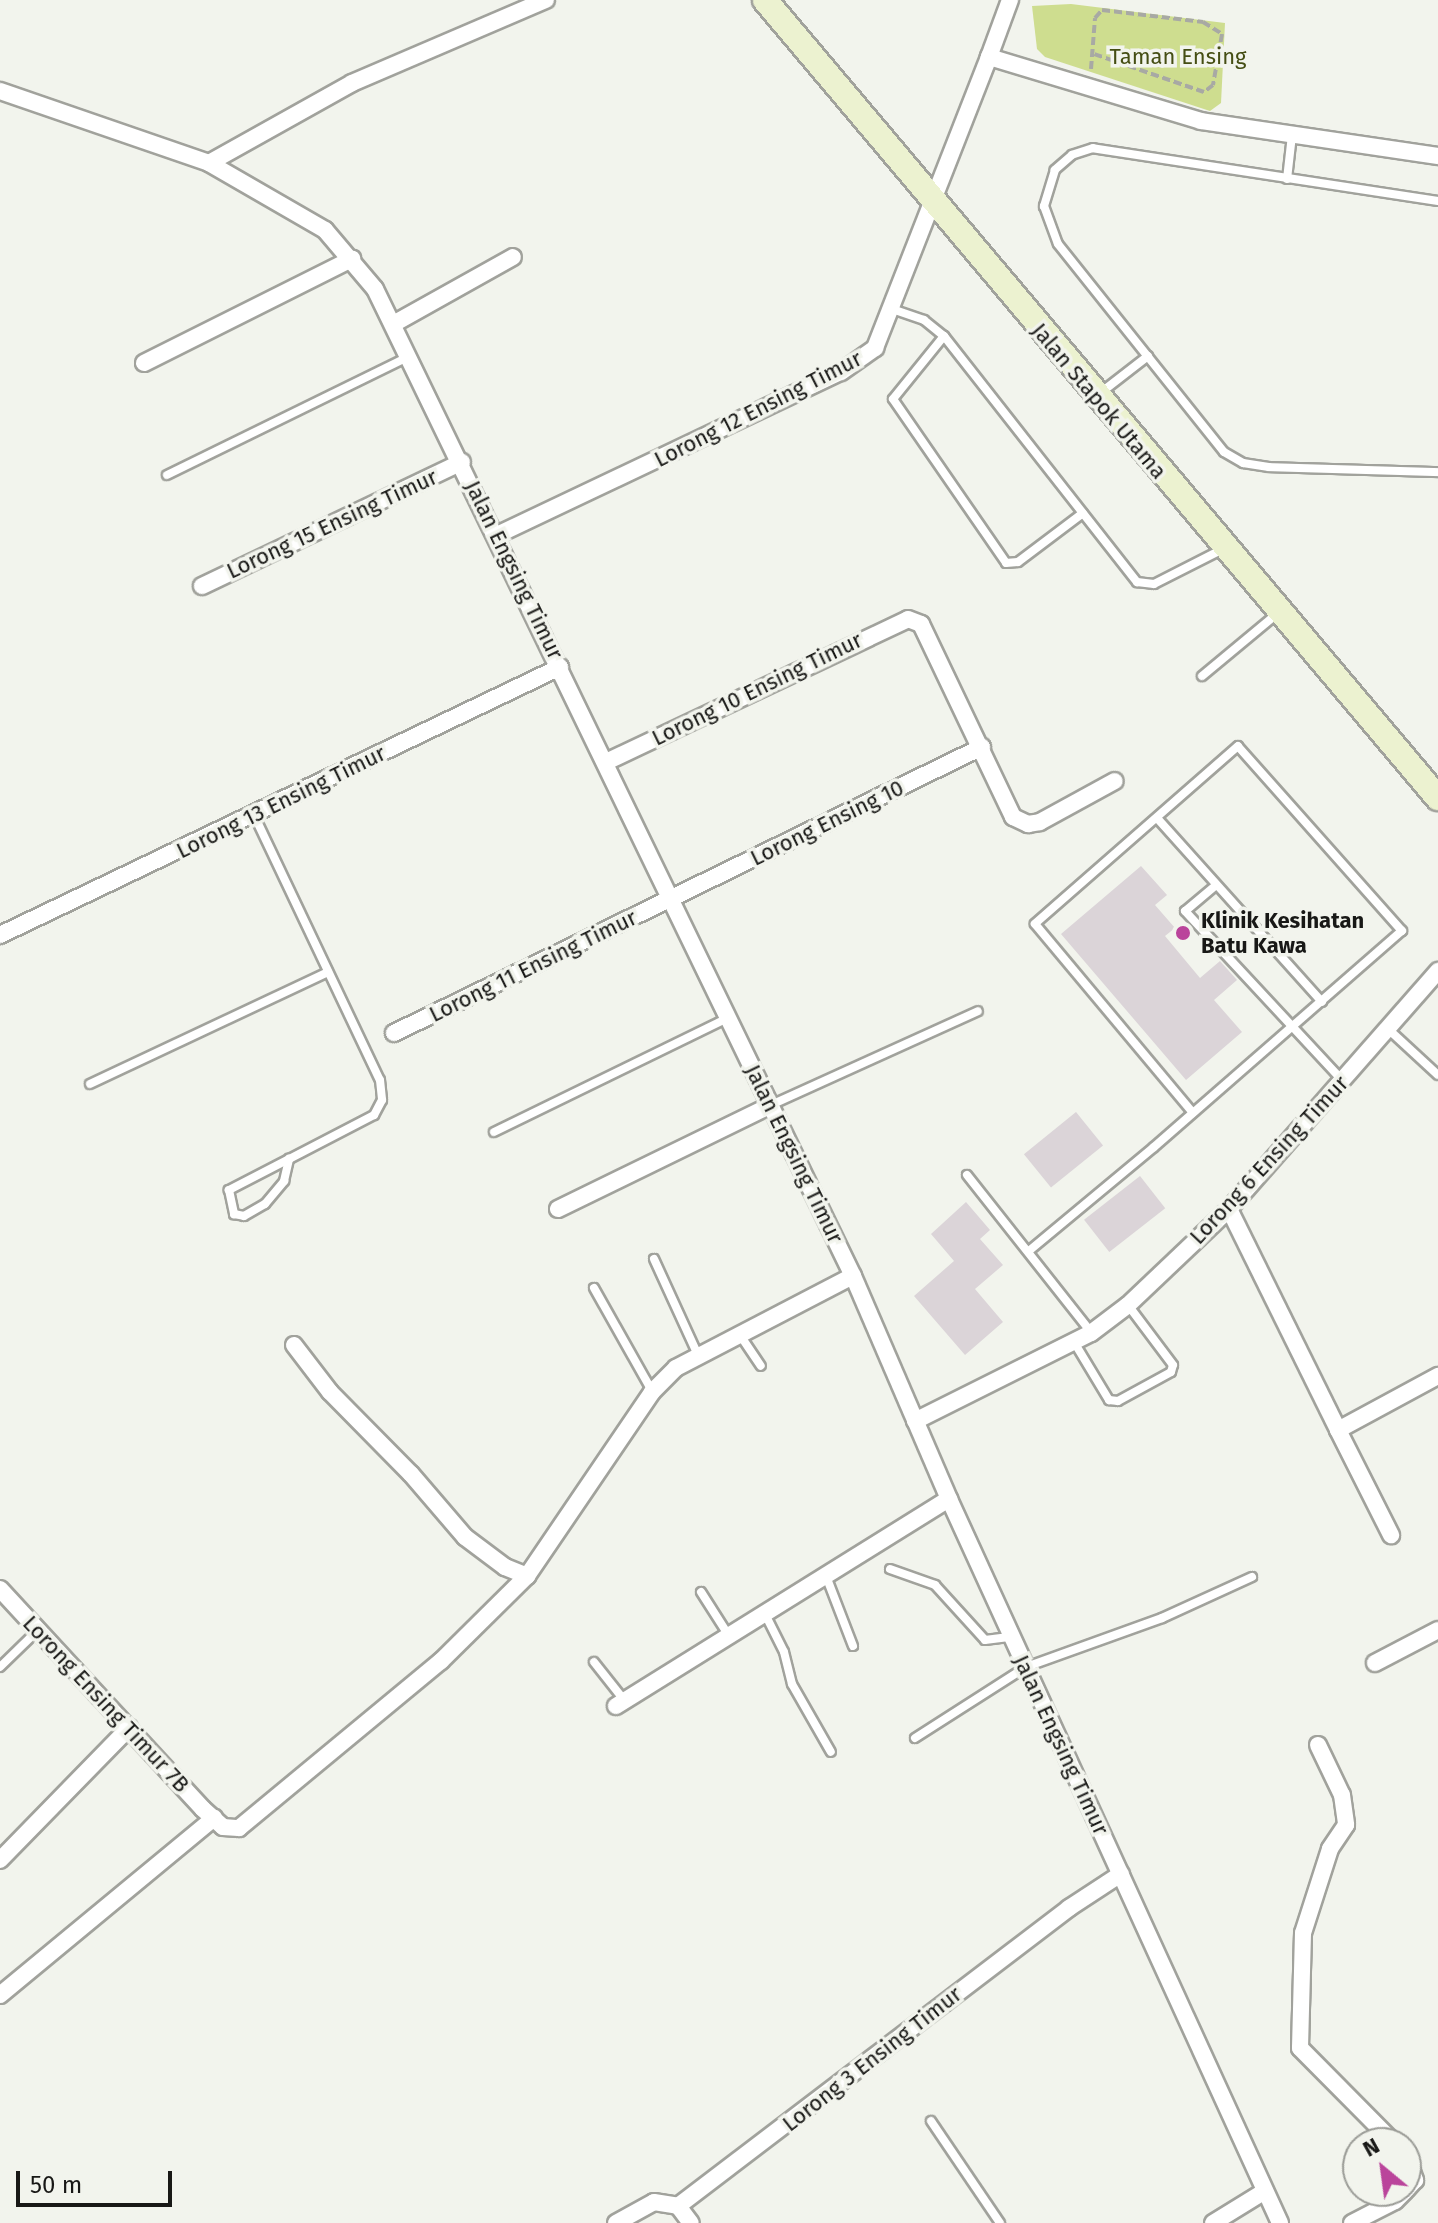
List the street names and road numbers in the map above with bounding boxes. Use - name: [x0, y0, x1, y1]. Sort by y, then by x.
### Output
- street label: Jalan Stapok Utama: [1026, 318, 1172, 484]
- street label: Lorong 12 Ensing Timur: [650, 345, 866, 473]
- street label: Lorong 15 Ensing Timur: [223, 464, 441, 584]
- street label: Jalan Engsing Timur: [459, 476, 569, 664]
- street label: Lorong 10 Ensing Timur: [648, 627, 866, 751]
- street label: Lorong 13 Ensing Timur: [172, 740, 390, 864]
- street label: Lorong Ensing 10: [746, 775, 908, 871]
- street label: Lorong 11 Ensing Timur: [425, 904, 641, 1028]
- street label: Jalan Engsing Timur: [739, 1060, 849, 1248]
- street label: Lorong 6 Ensing Timur: [1184, 1070, 1354, 1250]
- street label: Lorong Ensing Timur 7B: [17, 1610, 195, 1798]
- street label: Jalan Engsing Timur: [1008, 1651, 1114, 1839]
- street label: Lorong 3 Ensing Timur: [777, 1981, 967, 2137]

